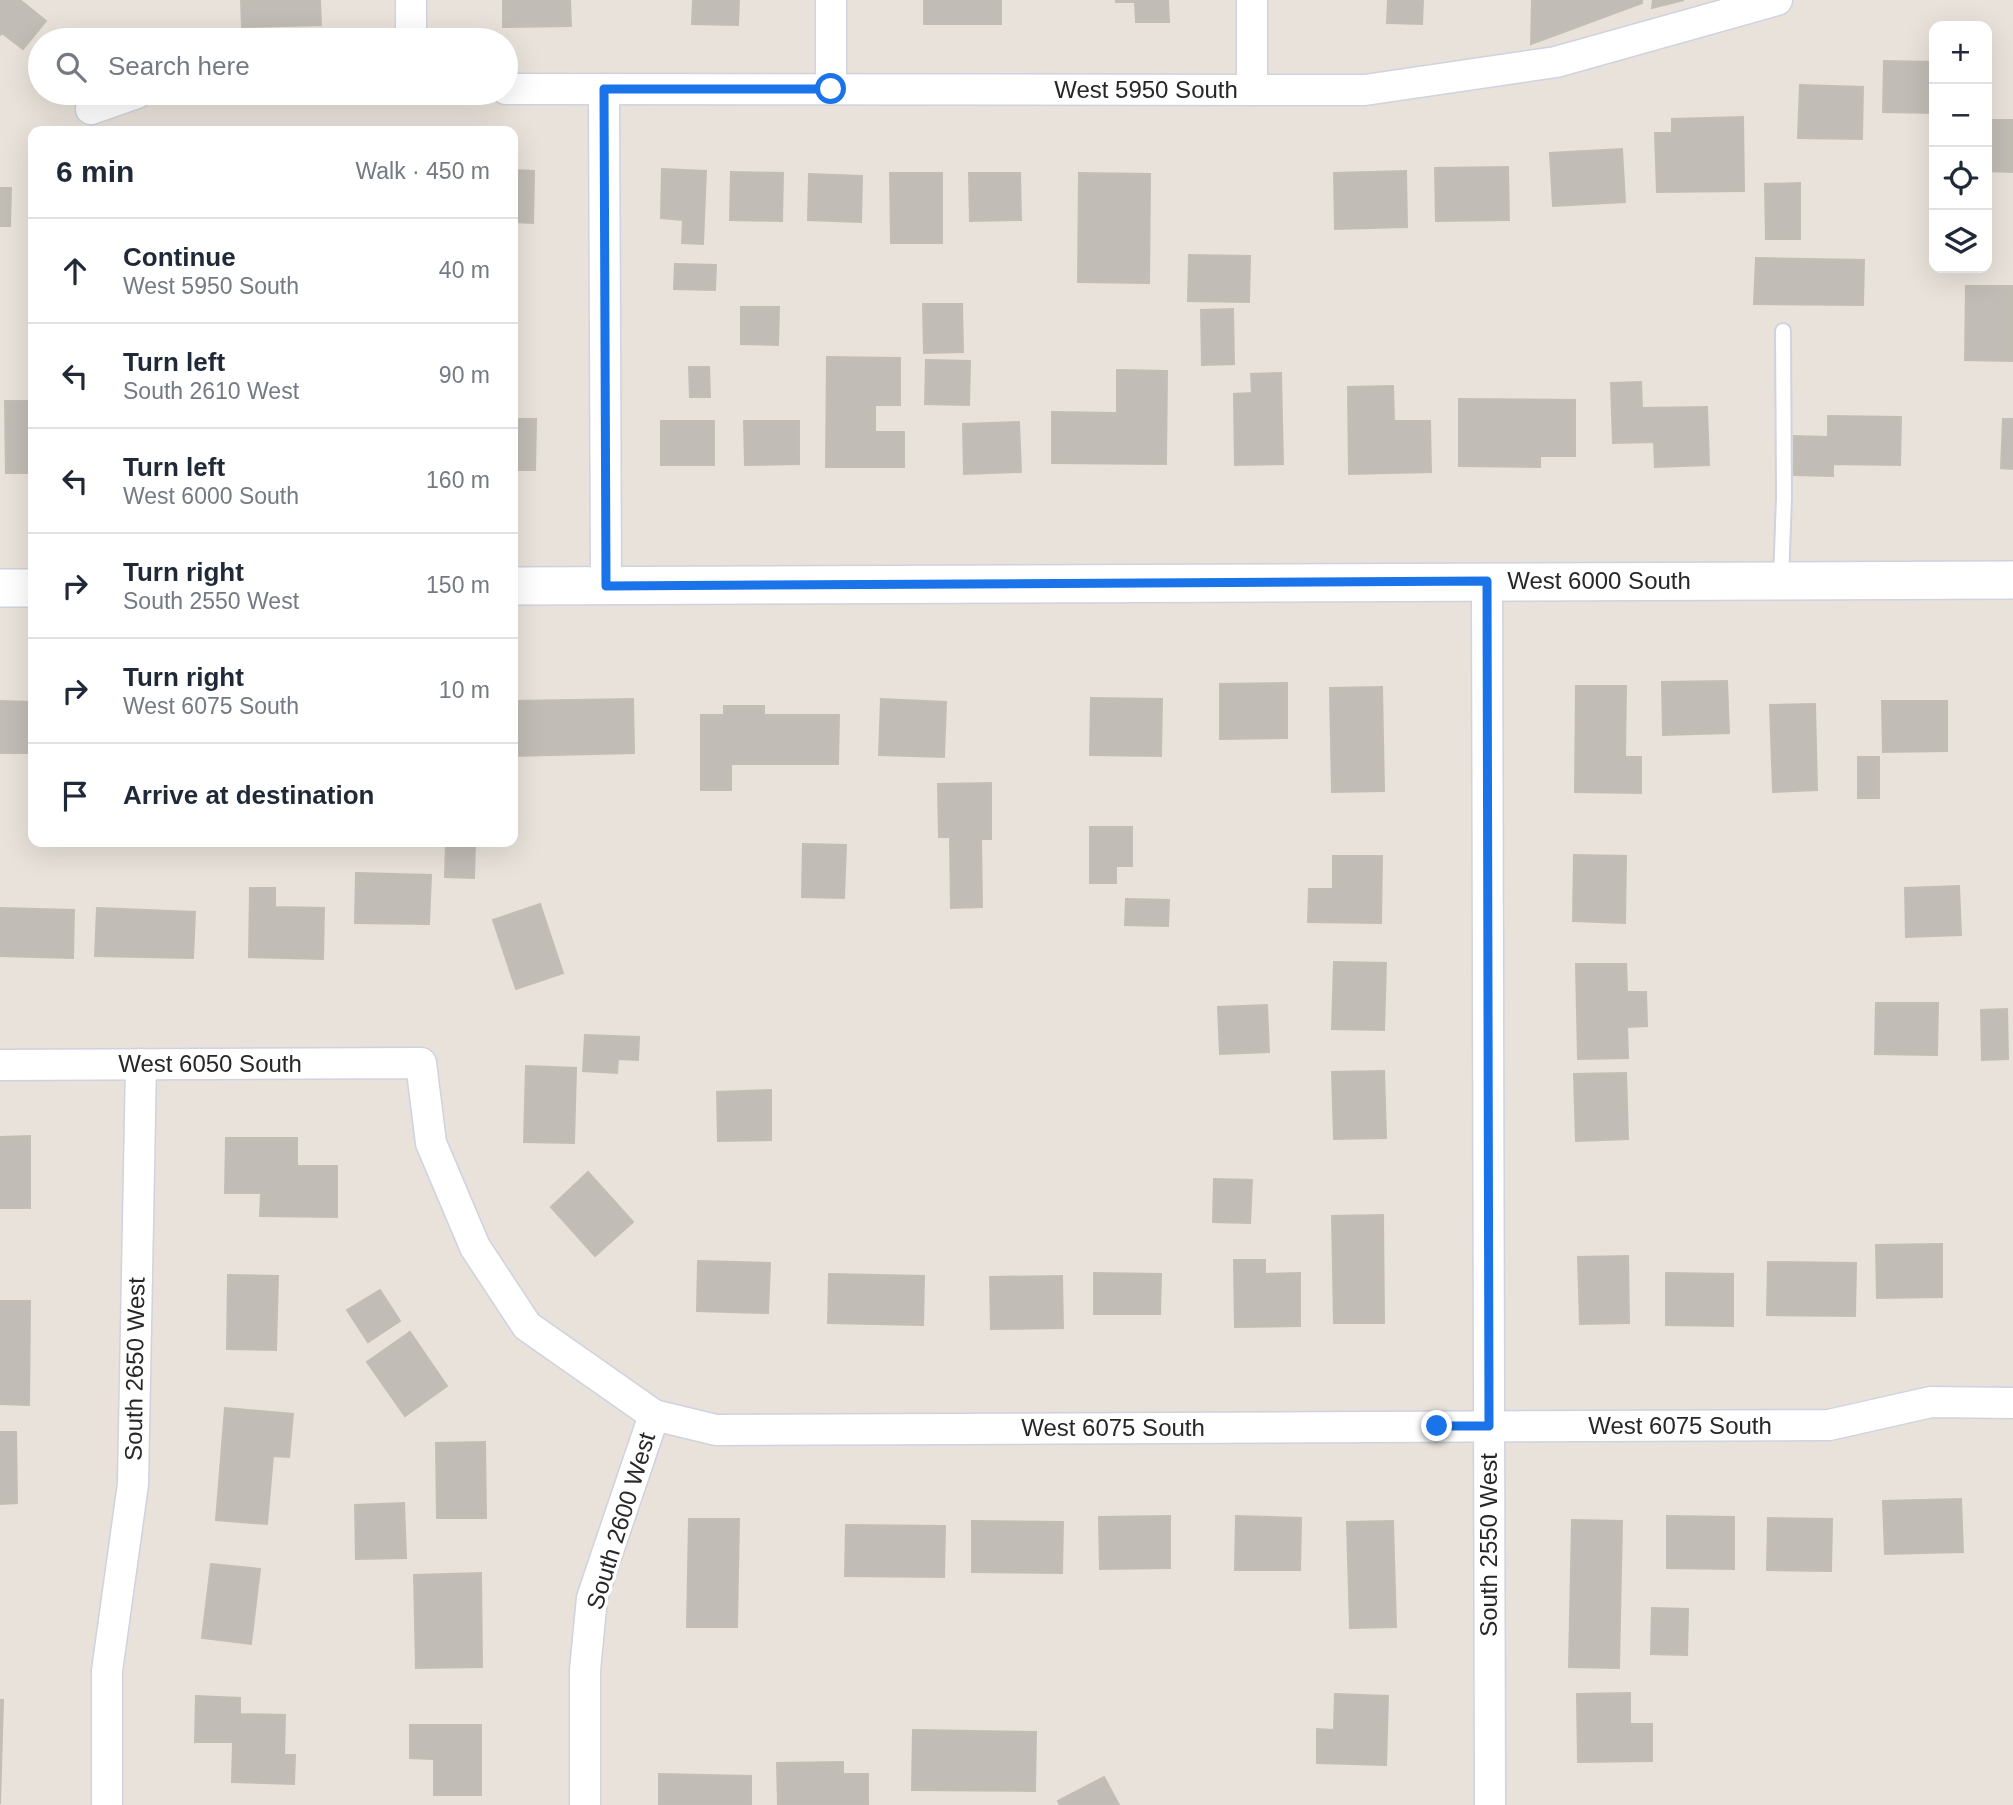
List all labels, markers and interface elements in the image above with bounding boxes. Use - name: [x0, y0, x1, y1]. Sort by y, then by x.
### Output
- map controls: [1929, 21, 1992, 273]
- button: +: [1929, 21, 1992, 84]
- search box: [28, 28, 518, 105]
- icon: search: [52, 48, 90, 86]
- text: Search here: [108, 51, 250, 81]
- route start: [815, 73, 846, 104]
- street label: West 5950 South: [1054, 76, 1238, 103]
- button: −: [1929, 84, 1992, 147]
- button: locate: [1929, 147, 1992, 210]
- text: 6 min: [56, 155, 134, 188]
- text: Walk · 450 m: [355, 158, 490, 184]
- button: layers: [1929, 210, 1992, 273]
- text: Continue: [123, 242, 236, 272]
- icon: ahead: [56, 252, 94, 290]
- text: 40 m: [439, 257, 490, 283]
- text: West 5950 South: [123, 273, 299, 299]
- text: Turn left: [123, 347, 225, 377]
- icon: left: [56, 357, 94, 395]
- text: 90 m: [439, 362, 490, 388]
- text: South 2610 West: [123, 378, 299, 404]
- text: Turn left: [123, 452, 225, 482]
- icon: left: [56, 462, 94, 500]
- text: 160 m: [426, 467, 490, 493]
- text: West 6000 South: [123, 483, 299, 509]
- text: Turn right: [123, 557, 244, 587]
- icon: right: [56, 567, 94, 605]
- street label: West 6000 South: [1507, 567, 1691, 594]
- text: 150 m: [426, 572, 490, 598]
- text: South 2550 West: [123, 588, 299, 614]
- text: Turn right: [123, 662, 244, 692]
- icon: right: [56, 672, 94, 710]
- text: 10 m: [439, 677, 490, 703]
- text: West 6075 South: [123, 693, 299, 719]
- icon: arrive: [56, 777, 94, 815]
- text: Arrive at destination: [123, 780, 374, 810]
- street label: West 6050 South: [118, 1050, 302, 1077]
- street label: South 2650 West: [119, 1277, 150, 1461]
- route end: [1421, 1410, 1452, 1441]
- street label: West 6075 South: [1588, 1412, 1772, 1439]
- street label: West 6075 South: [1021, 1414, 1205, 1441]
- street label: South 2600 West: [581, 1429, 660, 1613]
- street label: South 2550 West: [1475, 1453, 1502, 1637]

